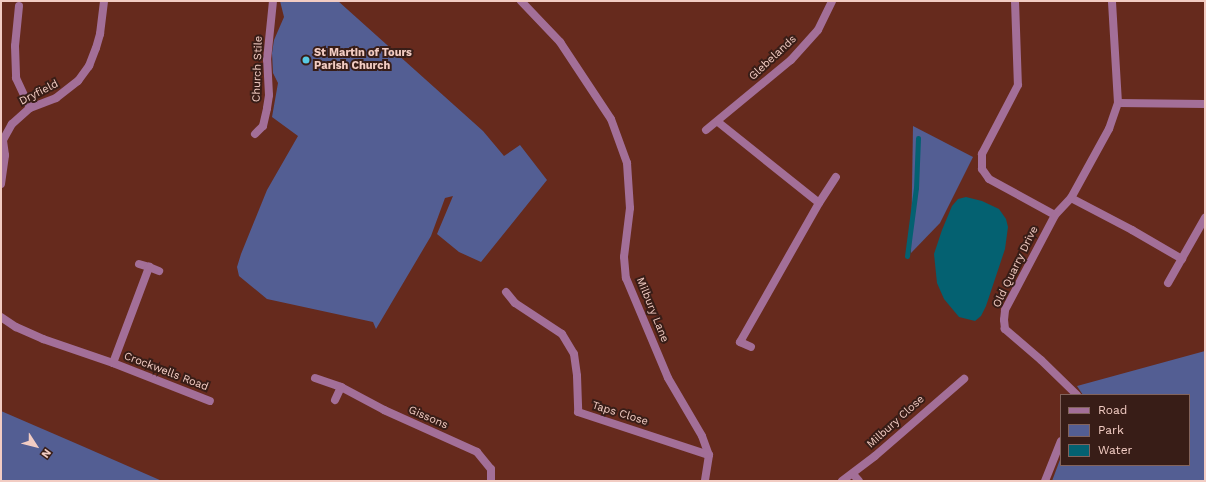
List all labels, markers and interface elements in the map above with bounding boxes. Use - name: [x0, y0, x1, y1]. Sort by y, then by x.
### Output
- street label: Glebelands: [747, 33, 799, 83]
- street label: Church Stile: [250, 36, 266, 102]
- place label: St Martin of Tours Parish Church: [314, 47, 412, 73]
- marker: St Martin of Tours Parish Church: [301, 55, 311, 65]
- street label: Dryfield: [17, 78, 61, 108]
- street label: Old Quarry Drive: [991, 224, 1041, 310]
- street label: Milbury Lane: [633, 275, 671, 345]
- street label: Crockwells Road: [122, 350, 210, 394]
- street label: Milbury Close: [864, 393, 928, 451]
- legend: [1060, 394, 1190, 466]
- street label: Taps Close: [590, 399, 650, 429]
- street label: Gissons: [406, 403, 450, 433]
- text: Road: [1098, 403, 1127, 417]
- text: Park: [1098, 423, 1124, 437]
- north arrow: [16, 426, 56, 466]
- text: Water: [1098, 443, 1132, 457]
- text: N: [38, 446, 54, 460]

